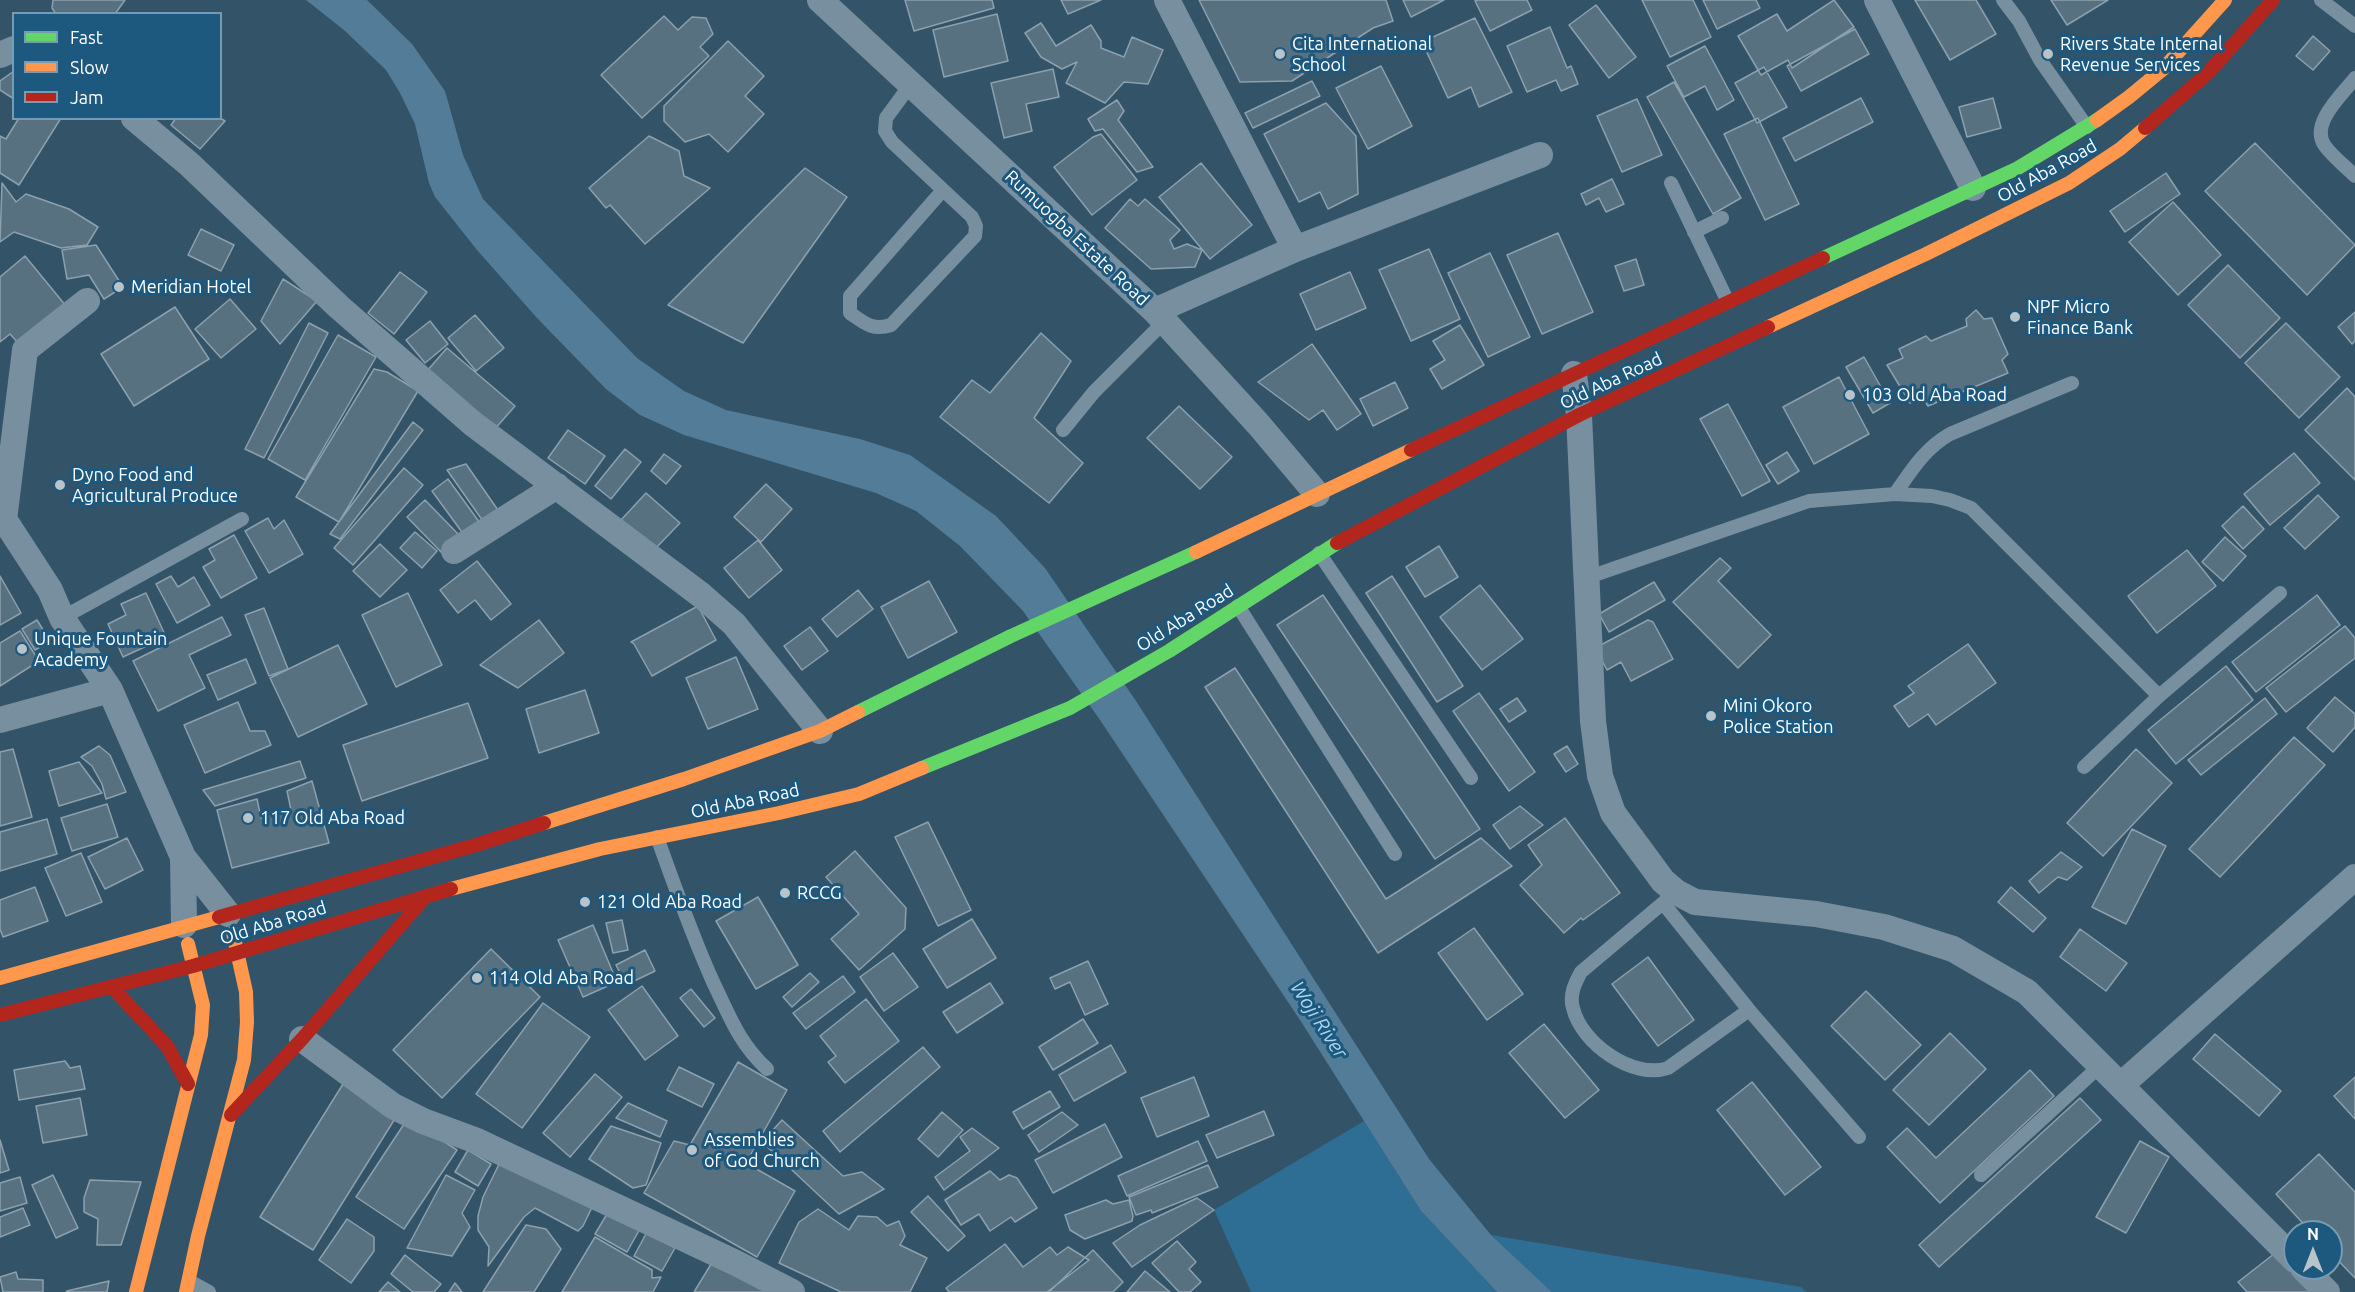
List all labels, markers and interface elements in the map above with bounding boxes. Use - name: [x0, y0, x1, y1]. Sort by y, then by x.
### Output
- legend: [12, 12, 222, 120]
- text: Fast: [70, 27, 103, 47]
- place label: Cita International School: [1292, 33, 1432, 76]
- place label: Rivers State Internal Revenue Services: [2060, 33, 2223, 76]
- marker: Cita International School: [1273, 47, 1287, 61]
- marker: Rivers State Internal Revenue Services: [2041, 47, 2055, 61]
- text: Slow: [70, 57, 109, 77]
- text: Jam: [70, 87, 104, 107]
- street label: Old Aba Road: [1993, 135, 2101, 207]
- street label: Rumuogba Estate Road: [1001, 166, 1153, 310]
- place label: Meridian Hotel: [131, 276, 251, 298]
- marker: Meridian Hotel: [112, 280, 126, 294]
- place label: NPF Micro Finance Bank: [2027, 296, 2133, 338]
- marker: NPF Micro Finance Bank: [2008, 310, 2022, 324]
- street label: Old Aba Road: [1556, 348, 1666, 414]
- place label: 103 Old Aba Road: [1862, 384, 2007, 406]
- marker: 103 Old Aba Road: [1843, 388, 1857, 402]
- place label: Dyno Food and Agricultural Produce: [72, 464, 238, 506]
- marker: Dyno Food and Agricultural Produce: [53, 478, 67, 492]
- street label: Old Aba Road: [1132, 580, 1238, 656]
- place label: Unique Fountain Academy: [34, 628, 167, 670]
- marker: Unique Fountain Academy: [15, 642, 29, 656]
- place label: Mini Okoro Police Station: [1723, 695, 1834, 738]
- marker: Mini Okoro Police Station: [1704, 709, 1718, 723]
- street label: Old Aba Road: [689, 779, 801, 823]
- place label: 117 Old Aba Road: [260, 807, 405, 829]
- marker: 117 Old Aba Road: [241, 811, 255, 825]
- place label: RCCG: [797, 882, 842, 904]
- marker: RCCG: [778, 886, 792, 900]
- place label: 121 Old Aba Road: [597, 891, 742, 913]
- marker: 121 Old Aba Road: [578, 895, 592, 909]
- street label: Old Aba Road: [217, 897, 329, 949]
- place label: 114 Old Aba Road: [489, 967, 634, 989]
- marker: 114 Old Aba Road: [470, 971, 484, 985]
- water label: Woji River: [1285, 977, 1353, 1063]
- place label: Assemblies of God Church: [704, 1129, 820, 1172]
- marker: Assemblies of God Church: [685, 1143, 699, 1157]
- north arrow: [2283, 1220, 2343, 1280]
- text: N: [2307, 1225, 2319, 1243]

